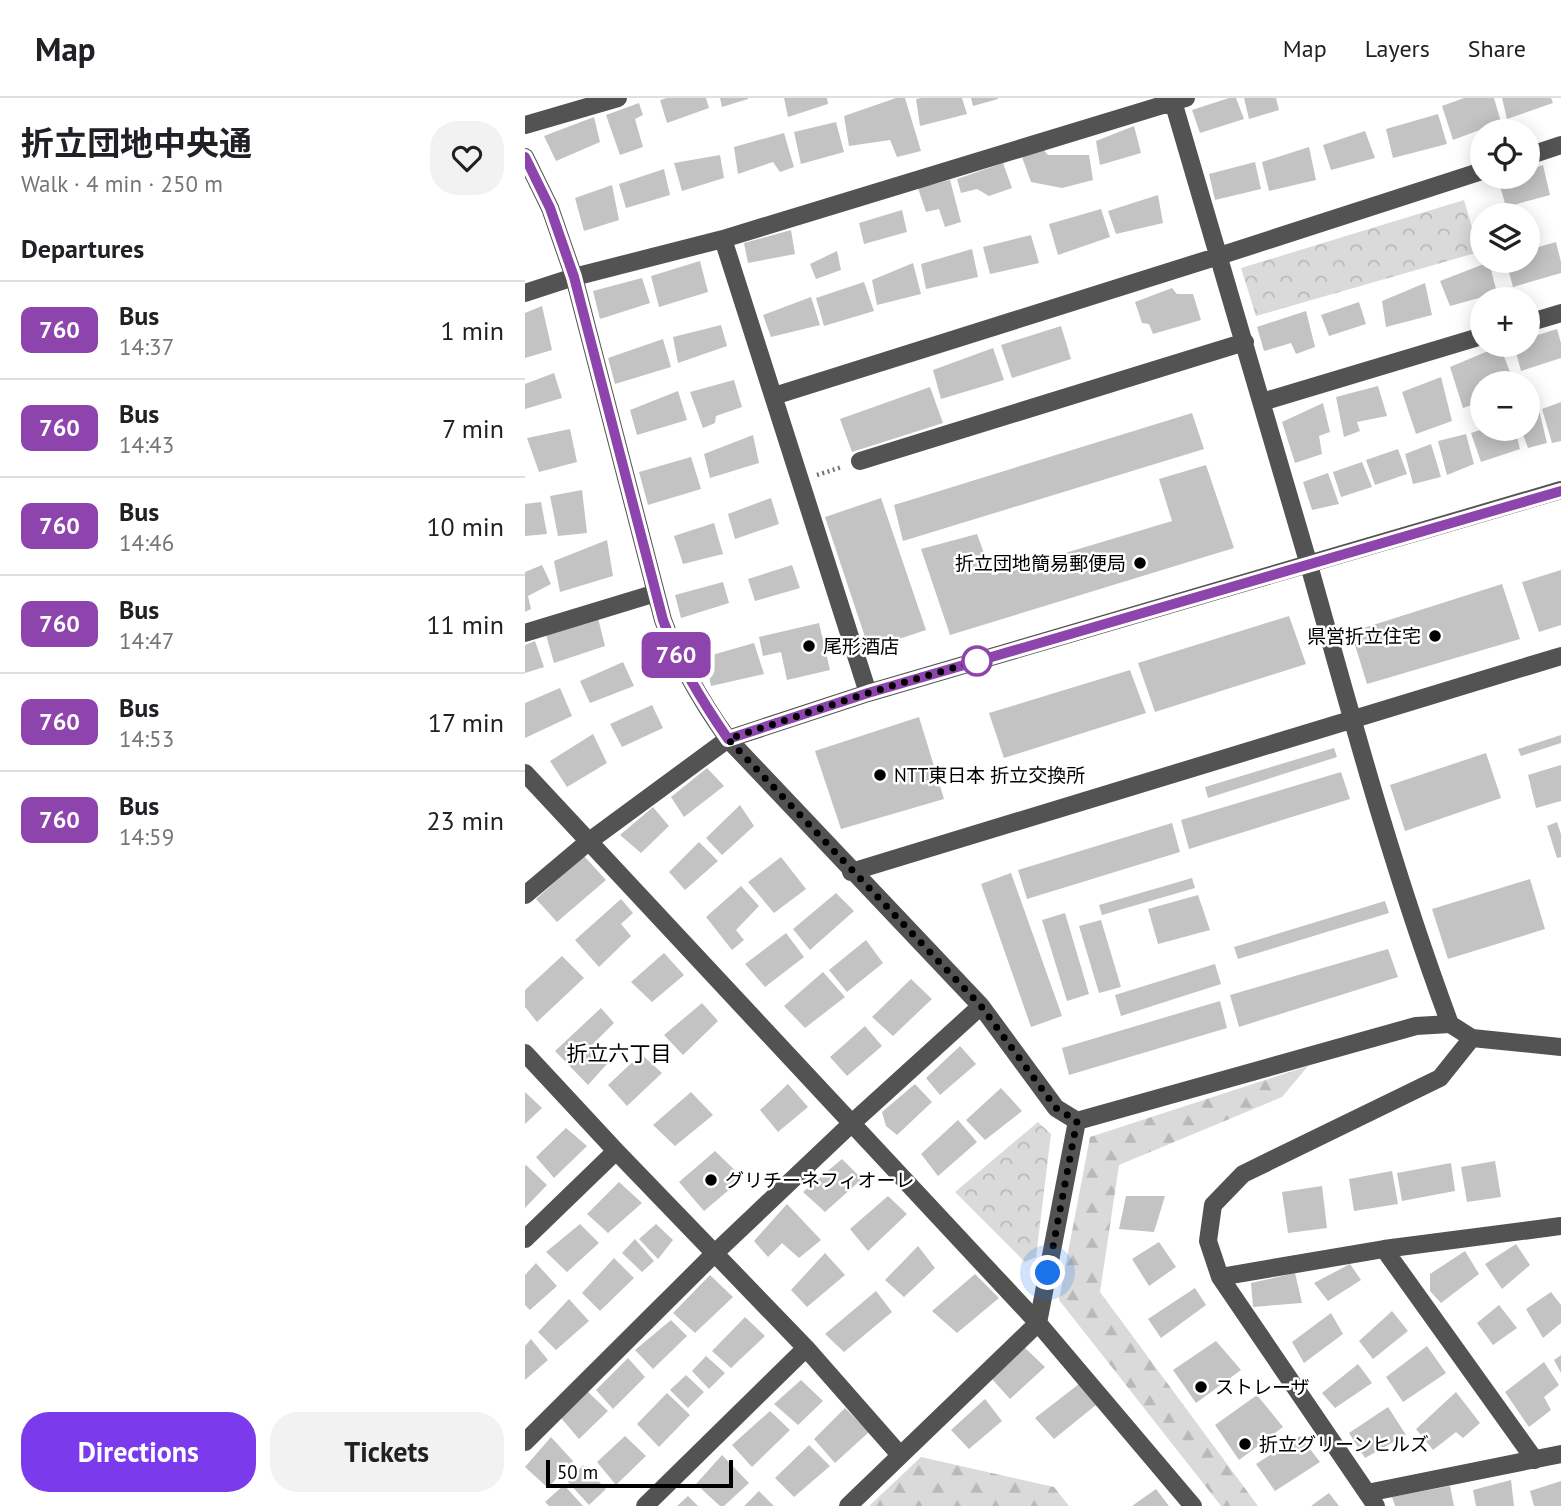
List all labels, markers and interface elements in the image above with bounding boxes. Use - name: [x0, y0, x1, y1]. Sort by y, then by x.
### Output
- text: Map: [35, 27, 96, 70]
- text: Map: [1283, 33, 1327, 64]
- text: Layers: [1365, 33, 1430, 64]
- text: Share: [1468, 33, 1526, 64]
- map controls: [1470, 119, 1540, 441]
- button: locate: [1470, 119, 1540, 189]
- text: 折立団地中央通: [21, 121, 252, 164]
- button: heart: [430, 121, 504, 195]
- text: Walk · 4 min · 250 m: [21, 169, 223, 198]
- button: layers: [1470, 203, 1540, 273]
- text: Departures: [21, 232, 144, 265]
- button: +: [1470, 287, 1540, 357]
- text: Bus: [119, 299, 159, 332]
- text: 760: [39, 314, 80, 345]
- text: 1 min: [441, 314, 504, 347]
- text: 14:37: [119, 332, 174, 361]
- button: −: [1470, 371, 1540, 441]
- text: Bus: [119, 397, 159, 430]
- text: 760: [39, 412, 80, 443]
- text: 7 min: [442, 412, 504, 445]
- text: 14:43: [119, 430, 174, 459]
- text: Bus: [119, 495, 159, 528]
- text: 760: [39, 510, 80, 541]
- text: 10 min: [426, 510, 504, 543]
- text: 14:46: [119, 528, 174, 557]
- place label: 折立団地簡易郵便局: [955, 551, 1126, 575]
- marker: 折立団地簡易郵便局: [1132, 555, 1148, 571]
- text: Bus: [119, 593, 159, 626]
- text: 760: [39, 608, 80, 639]
- text: 11 min: [426, 608, 504, 641]
- place label: 県営折立住宅: [1307, 624, 1421, 648]
- text: 14:47: [119, 626, 174, 655]
- marker: 県営折立住宅: [1427, 628, 1443, 644]
- line badge: 760: [636, 632, 716, 678]
- place label: 尾形酒店: [823, 634, 899, 658]
- marker: 尾形酒店: [801, 638, 817, 654]
- text: 760: [656, 639, 696, 670]
- unlabelled marker: [962, 646, 992, 676]
- text: Bus: [119, 691, 159, 724]
- text: 760: [39, 706, 80, 737]
- text: 17 min: [428, 706, 504, 739]
- text: 14:53: [119, 724, 174, 753]
- place label: NTT東日本 折立交換所: [894, 763, 1085, 787]
- marker: NTT東日本 折立交換所: [872, 767, 888, 783]
- text: Bus: [119, 789, 159, 822]
- text: 760: [39, 804, 80, 835]
- text: 23 min: [426, 804, 504, 837]
- text: 14:59: [119, 822, 174, 851]
- district label: 折立六丁目: [567, 1040, 672, 1067]
- place label: グリチーネフィオーレ: [725, 1168, 915, 1192]
- marker: グリチーネフィオーレ: [703, 1172, 719, 1188]
- your location: [1030, 1255, 1065, 1290]
- place label: ストレーザ: [1215, 1375, 1310, 1399]
- marker: ストレーザ: [1193, 1379, 1209, 1395]
- button: Directions: [21, 1412, 256, 1492]
- button: Tickets: [270, 1412, 504, 1492]
- place label: 折立グリーンヒルズ: [1259, 1432, 1429, 1456]
- marker: 折立グリーンヒルズ: [1237, 1436, 1253, 1452]
- scale bar: [546, 1457, 733, 1489]
- text: 50 m: [557, 1460, 598, 1484]

